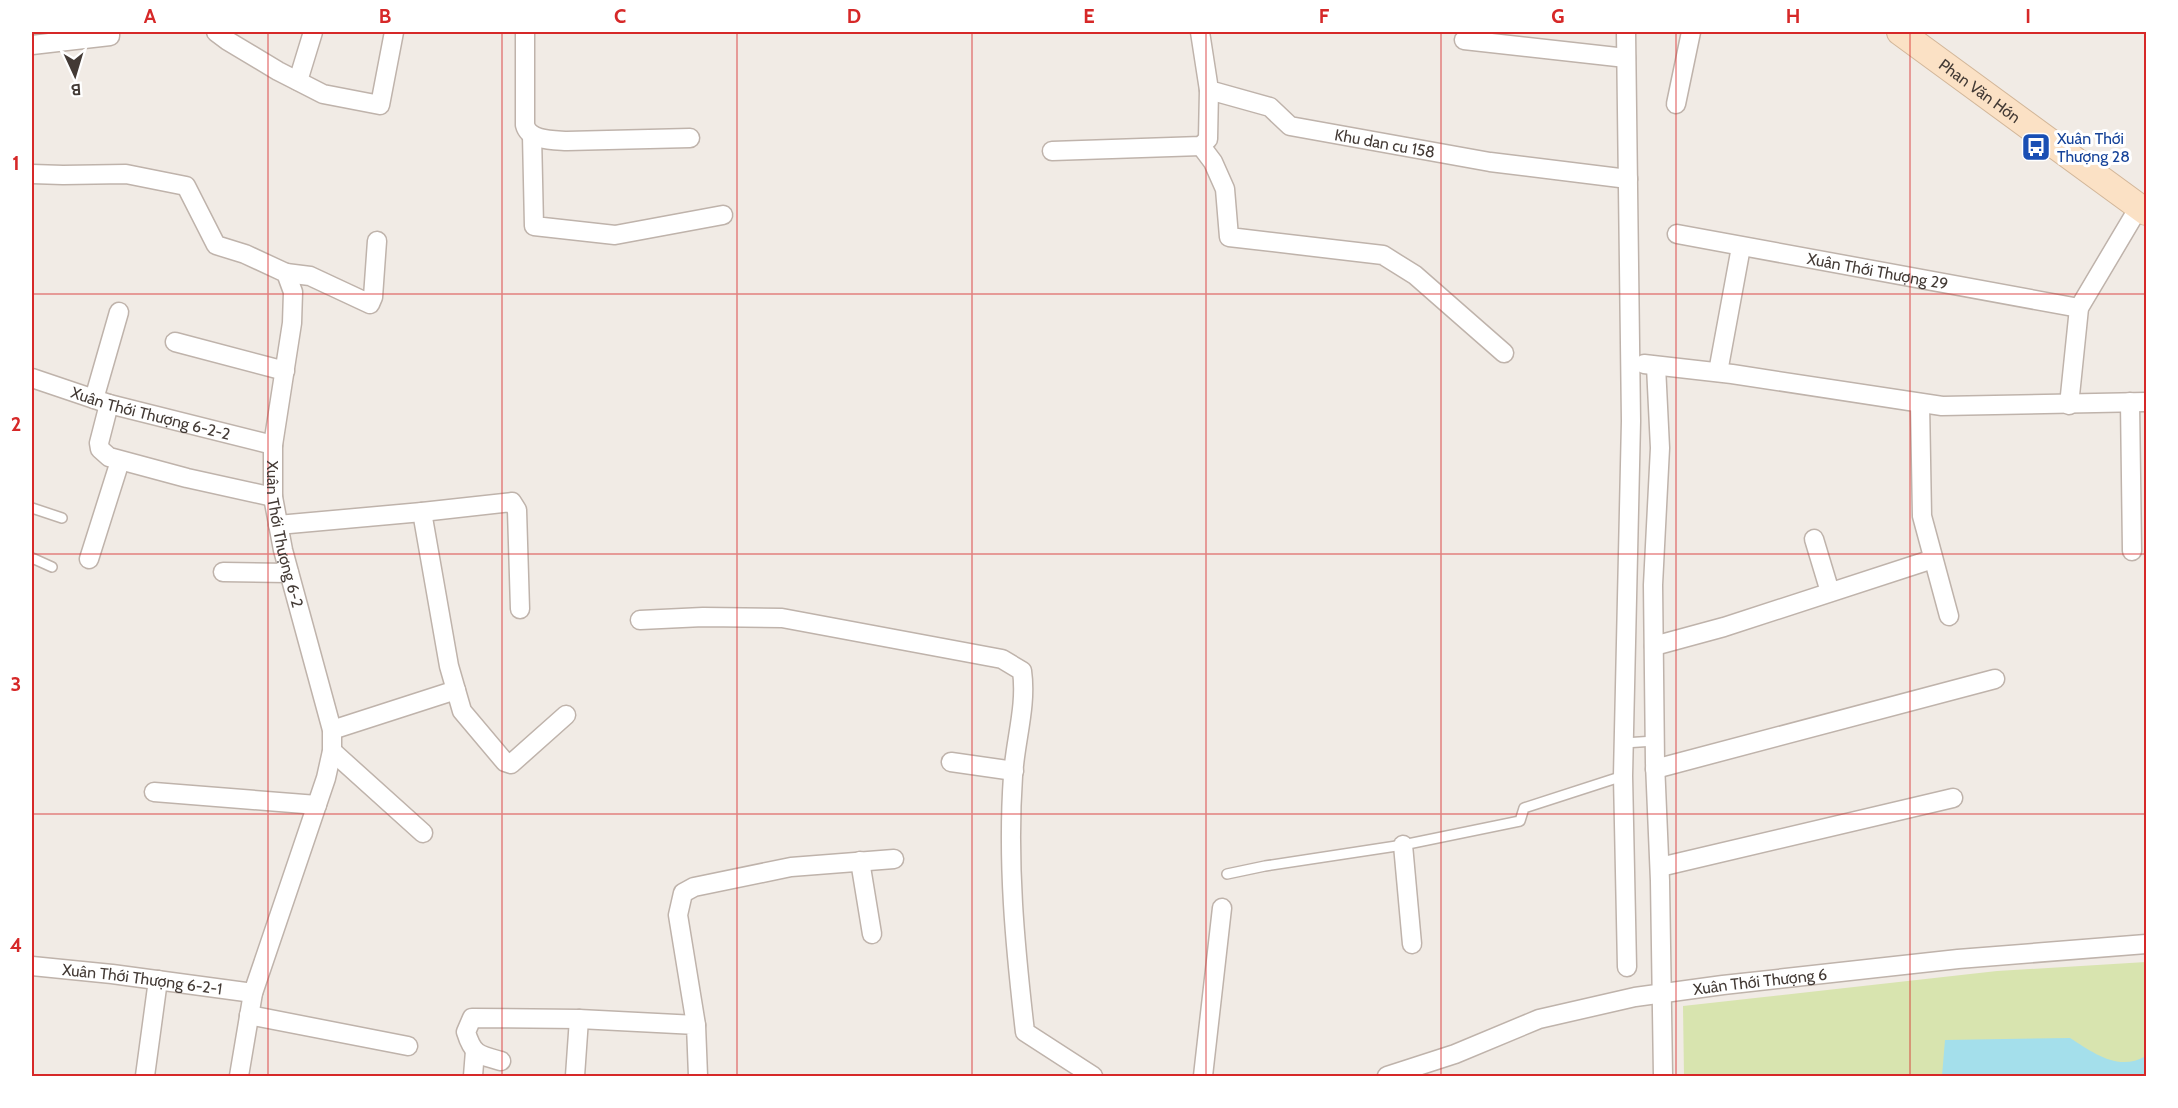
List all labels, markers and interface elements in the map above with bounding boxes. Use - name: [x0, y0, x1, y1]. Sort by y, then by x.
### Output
- text: A: [144, 4, 157, 28]
- text: B: [379, 4, 391, 28]
- text: C: [614, 4, 626, 28]
- text: D: [847, 4, 861, 28]
- text: E: [1083, 4, 1095, 28]
- text: F: [1319, 4, 1330, 28]
- text: G: [1551, 4, 1565, 28]
- text: H: [1786, 4, 1800, 28]
- text: I: [2025, 4, 2031, 28]
- north arrow: [45, 45, 105, 105]
- street label: Phan Văn Hớn: [1935, 54, 2024, 127]
- text: B: [70, 80, 82, 99]
- street label: Khu dan cu 158: [1333, 125, 1437, 161]
- place label: Xuân Thới Thượng 28: [2057, 129, 2130, 166]
- bus stop icon: Xuân Thới Thượng 28: [2020, 131, 2052, 163]
- text: 1: [12, 151, 20, 175]
- street label: Xuân Thới Thượng 29: [1806, 249, 1950, 293]
- street label: Xuân Thới Thượng 6-2-2: [69, 382, 232, 443]
- text: 2: [11, 412, 21, 436]
- street label: Xuân Thới Thượng 6-2: [264, 461, 308, 610]
- text: 3: [11, 672, 21, 696]
- text: 4: [10, 933, 22, 957]
- street label: Xuân Thới Thượng 6-2-1: [61, 960, 223, 998]
- street label: Xuân Thới Thượng 6: [1692, 964, 1828, 998]

